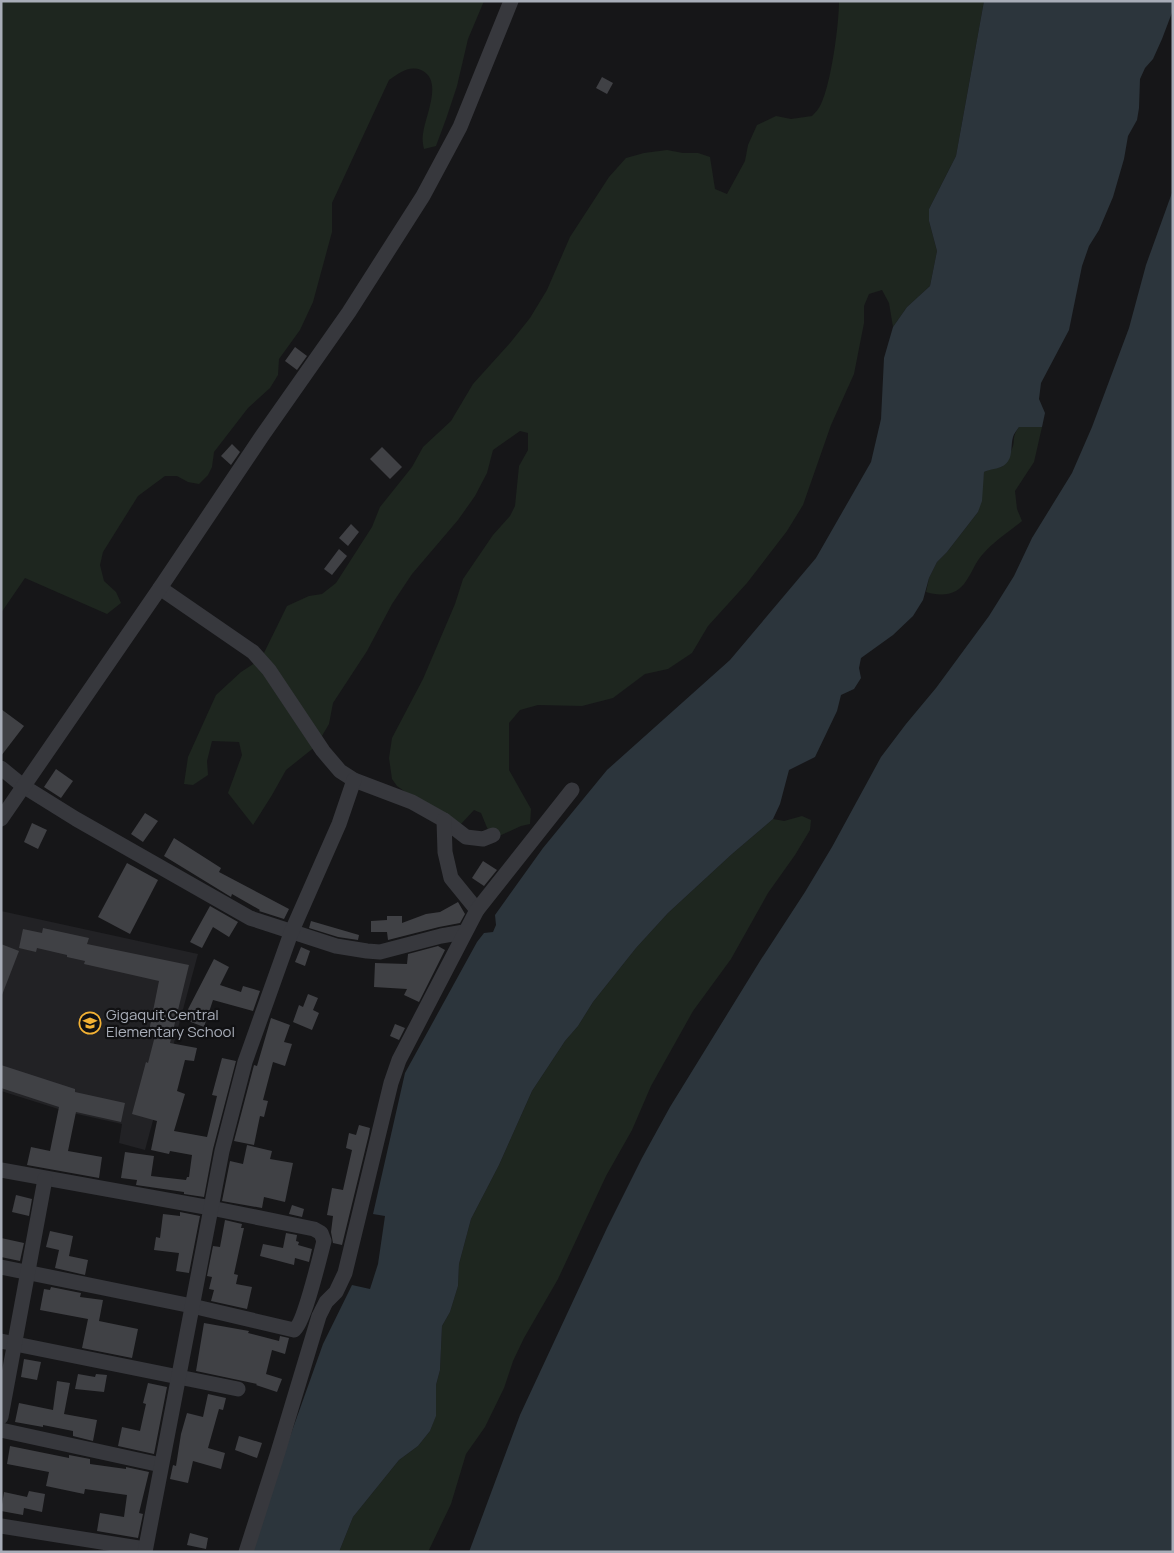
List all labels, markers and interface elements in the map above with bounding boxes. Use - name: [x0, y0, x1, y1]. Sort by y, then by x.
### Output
- place label: Gigaquit Central Elementary School: [106, 1004, 235, 1042]
- school or university icon: Gigaquit Central Elementary School: [78, 1011, 102, 1035]

